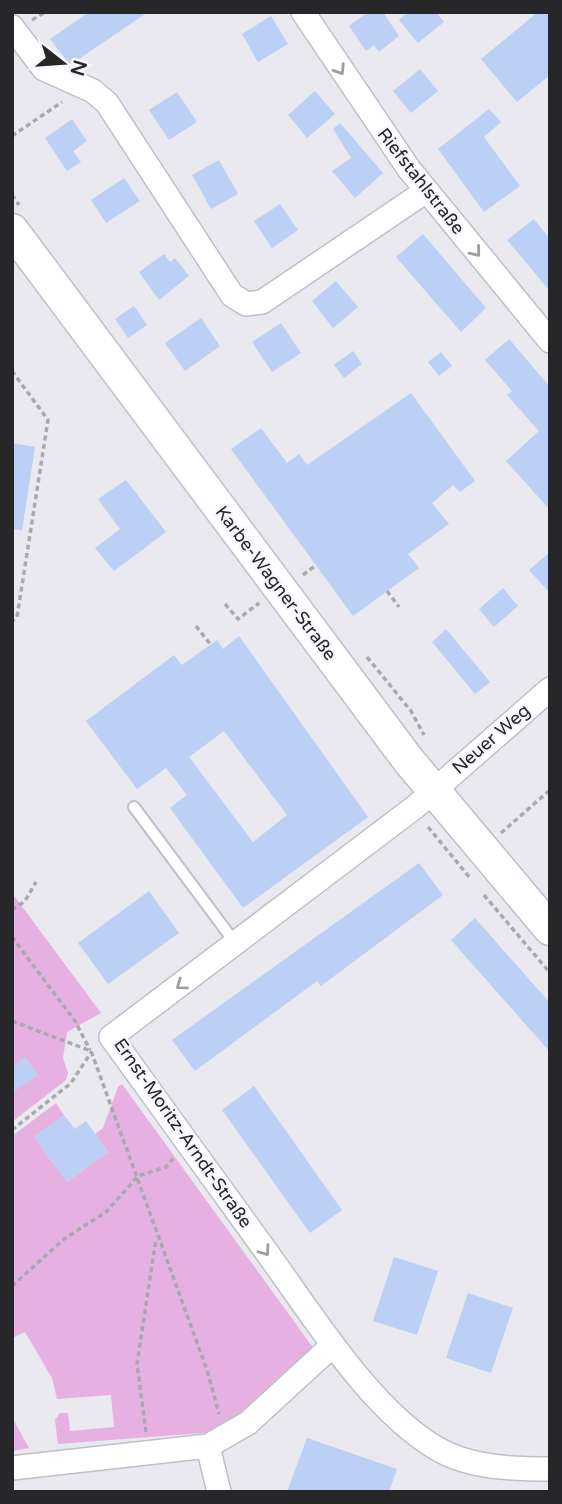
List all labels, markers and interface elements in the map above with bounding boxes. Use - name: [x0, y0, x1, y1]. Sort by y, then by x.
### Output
- north arrow: [28, 28, 98, 98]
- text: N: [66, 57, 91, 78]
- one-way arrow: [331, 62, 344, 75]
- street label: Riefstahlstraße: [373, 123, 469, 239]
- one-way arrow: [468, 243, 480, 256]
- street label: Karbe-Wagner-Straße: [211, 501, 341, 665]
- street label: Neuer Weg: [448, 699, 534, 779]
- one-way arrow: [177, 976, 189, 989]
- street label: Ernst-Moritz-Arndt-Straße: [109, 1034, 257, 1232]
- one-way arrow: [257, 1243, 270, 1256]

